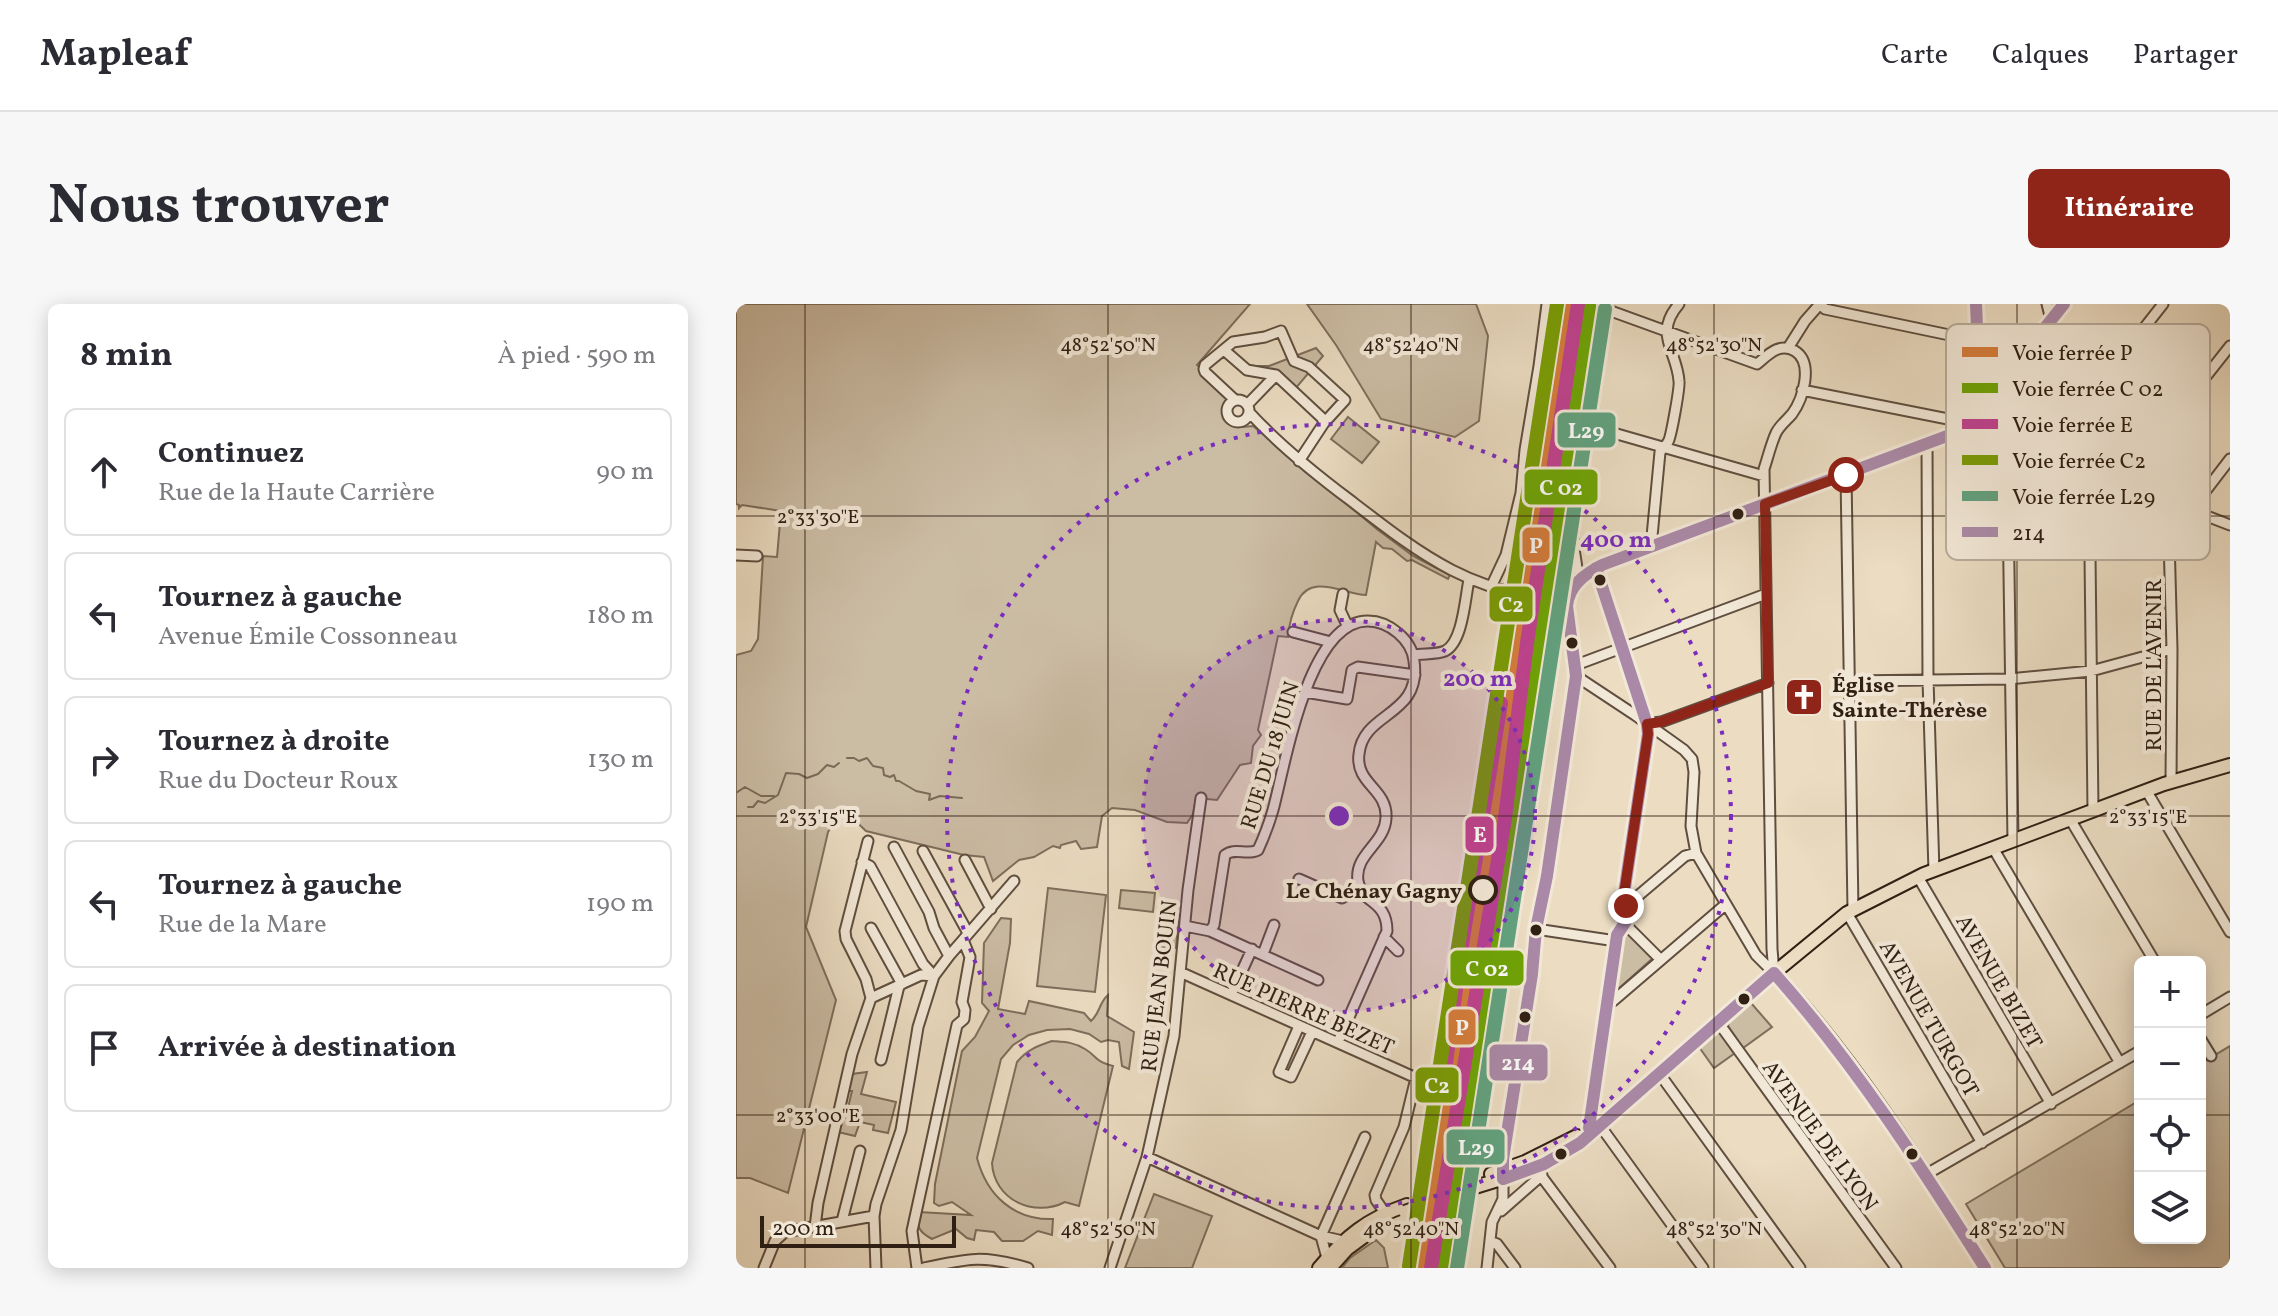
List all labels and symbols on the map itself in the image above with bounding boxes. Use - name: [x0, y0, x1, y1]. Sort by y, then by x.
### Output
- legend: [1946, 324, 2210, 560]
- text: 48°52'50"N: [1060, 332, 1156, 360]
- text: 48°52'40"N: [1363, 332, 1459, 360]
- text: 48°52'30"N: [1666, 332, 1762, 360]
- text: Voie ferrée P: [2012, 339, 2133, 370]
- text: Voie ferrée C 02: [2012, 375, 2164, 406]
- line badge: L29: [1556, 411, 1617, 449]
- text: Voie ferrée E: [2012, 411, 2133, 442]
- text: L29: [1568, 417, 1604, 448]
- text: Voie ferrée C2: [2012, 447, 2146, 478]
- route start: [1828, 457, 1864, 493]
- line badge: C 02: [1523, 468, 1599, 506]
- text: C 02: [1539, 474, 1583, 505]
- text: Voie ferrée L29: [2012, 483, 2155, 514]
- text: 2°33'30"E: [777, 504, 859, 532]
- unlabelled marker: [1730, 506, 1746, 522]
- text: 214: [2012, 519, 2045, 550]
- text: 400 m: [1580, 524, 1652, 558]
- line badge: P: [1521, 526, 1551, 564]
- text: P: [1529, 532, 1543, 563]
- unlabelled marker: [1592, 572, 1608, 588]
- street label: RUE DE L'AVENIR: [2140, 578, 2171, 752]
- line badge: C2: [1488, 585, 1534, 623]
- text: C2: [1498, 591, 1524, 622]
- unlabelled marker: [1564, 635, 1580, 651]
- text: 200 m: [1443, 663, 1513, 697]
- place label: Église Sainte-Thérèse: [1832, 671, 1987, 727]
- church icon: Église Sainte-Thérèse: [1783, 676, 1825, 718]
- street label: RUE DU 18 JUIN: [1234, 678, 1309, 833]
- centre of rings: [1325, 802, 1353, 830]
- text: 2°33'15"E: [779, 804, 857, 832]
- text: 2°33'15"E: [2109, 804, 2187, 832]
- line badge: E: [1464, 815, 1495, 854]
- text: E: [1473, 821, 1487, 852]
- marker: Le Chénay Gagny: [1469, 876, 1497, 904]
- place label: Le Chénay Gagny: [1286, 877, 1463, 908]
- route end: [1608, 888, 1644, 924]
- street label: RUE JEAN BOUIN: [1135, 899, 1186, 1074]
- street label: AVENUE BIZET: [1947, 909, 2049, 1055]
- unlabelled marker: [1528, 922, 1544, 938]
- street label: AVENUE TURGOT: [1870, 935, 1985, 1103]
- line badge: C 02: [1449, 949, 1525, 987]
- text: C 02: [1465, 955, 1509, 986]
- street label: RUE PIERRE BEZET: [1207, 956, 1399, 1064]
- unlabelled marker: [1736, 991, 1752, 1007]
- line badge: P: [1447, 1008, 1477, 1046]
- unlabelled marker: [1517, 1009, 1533, 1025]
- text: P: [1455, 1014, 1469, 1045]
- line badge: 214: [1488, 1043, 1549, 1082]
- text: 214: [1501, 1049, 1535, 1080]
- street label: AVENUE DE LYON: [1754, 1055, 1884, 1218]
- line badge: C2: [1414, 1066, 1460, 1104]
- text: C2: [1424, 1072, 1450, 1103]
- text: 2°33'00"E: [776, 1103, 860, 1131]
- line badge: L29: [1445, 1128, 1506, 1166]
- text: L29: [1458, 1134, 1494, 1165]
- unlabelled marker: [1553, 1146, 1569, 1162]
- unlabelled marker: [1904, 1146, 1920, 1162]
- scale bar: [760, 1212, 956, 1248]
- text: 48°52'50"N: [1060, 1216, 1156, 1244]
- text: 48°52'40"N: [1363, 1216, 1459, 1244]
- text: 48°52'30"N: [1666, 1216, 1762, 1244]
- text: 48°52'20"N: [1969, 1216, 2066, 1244]

